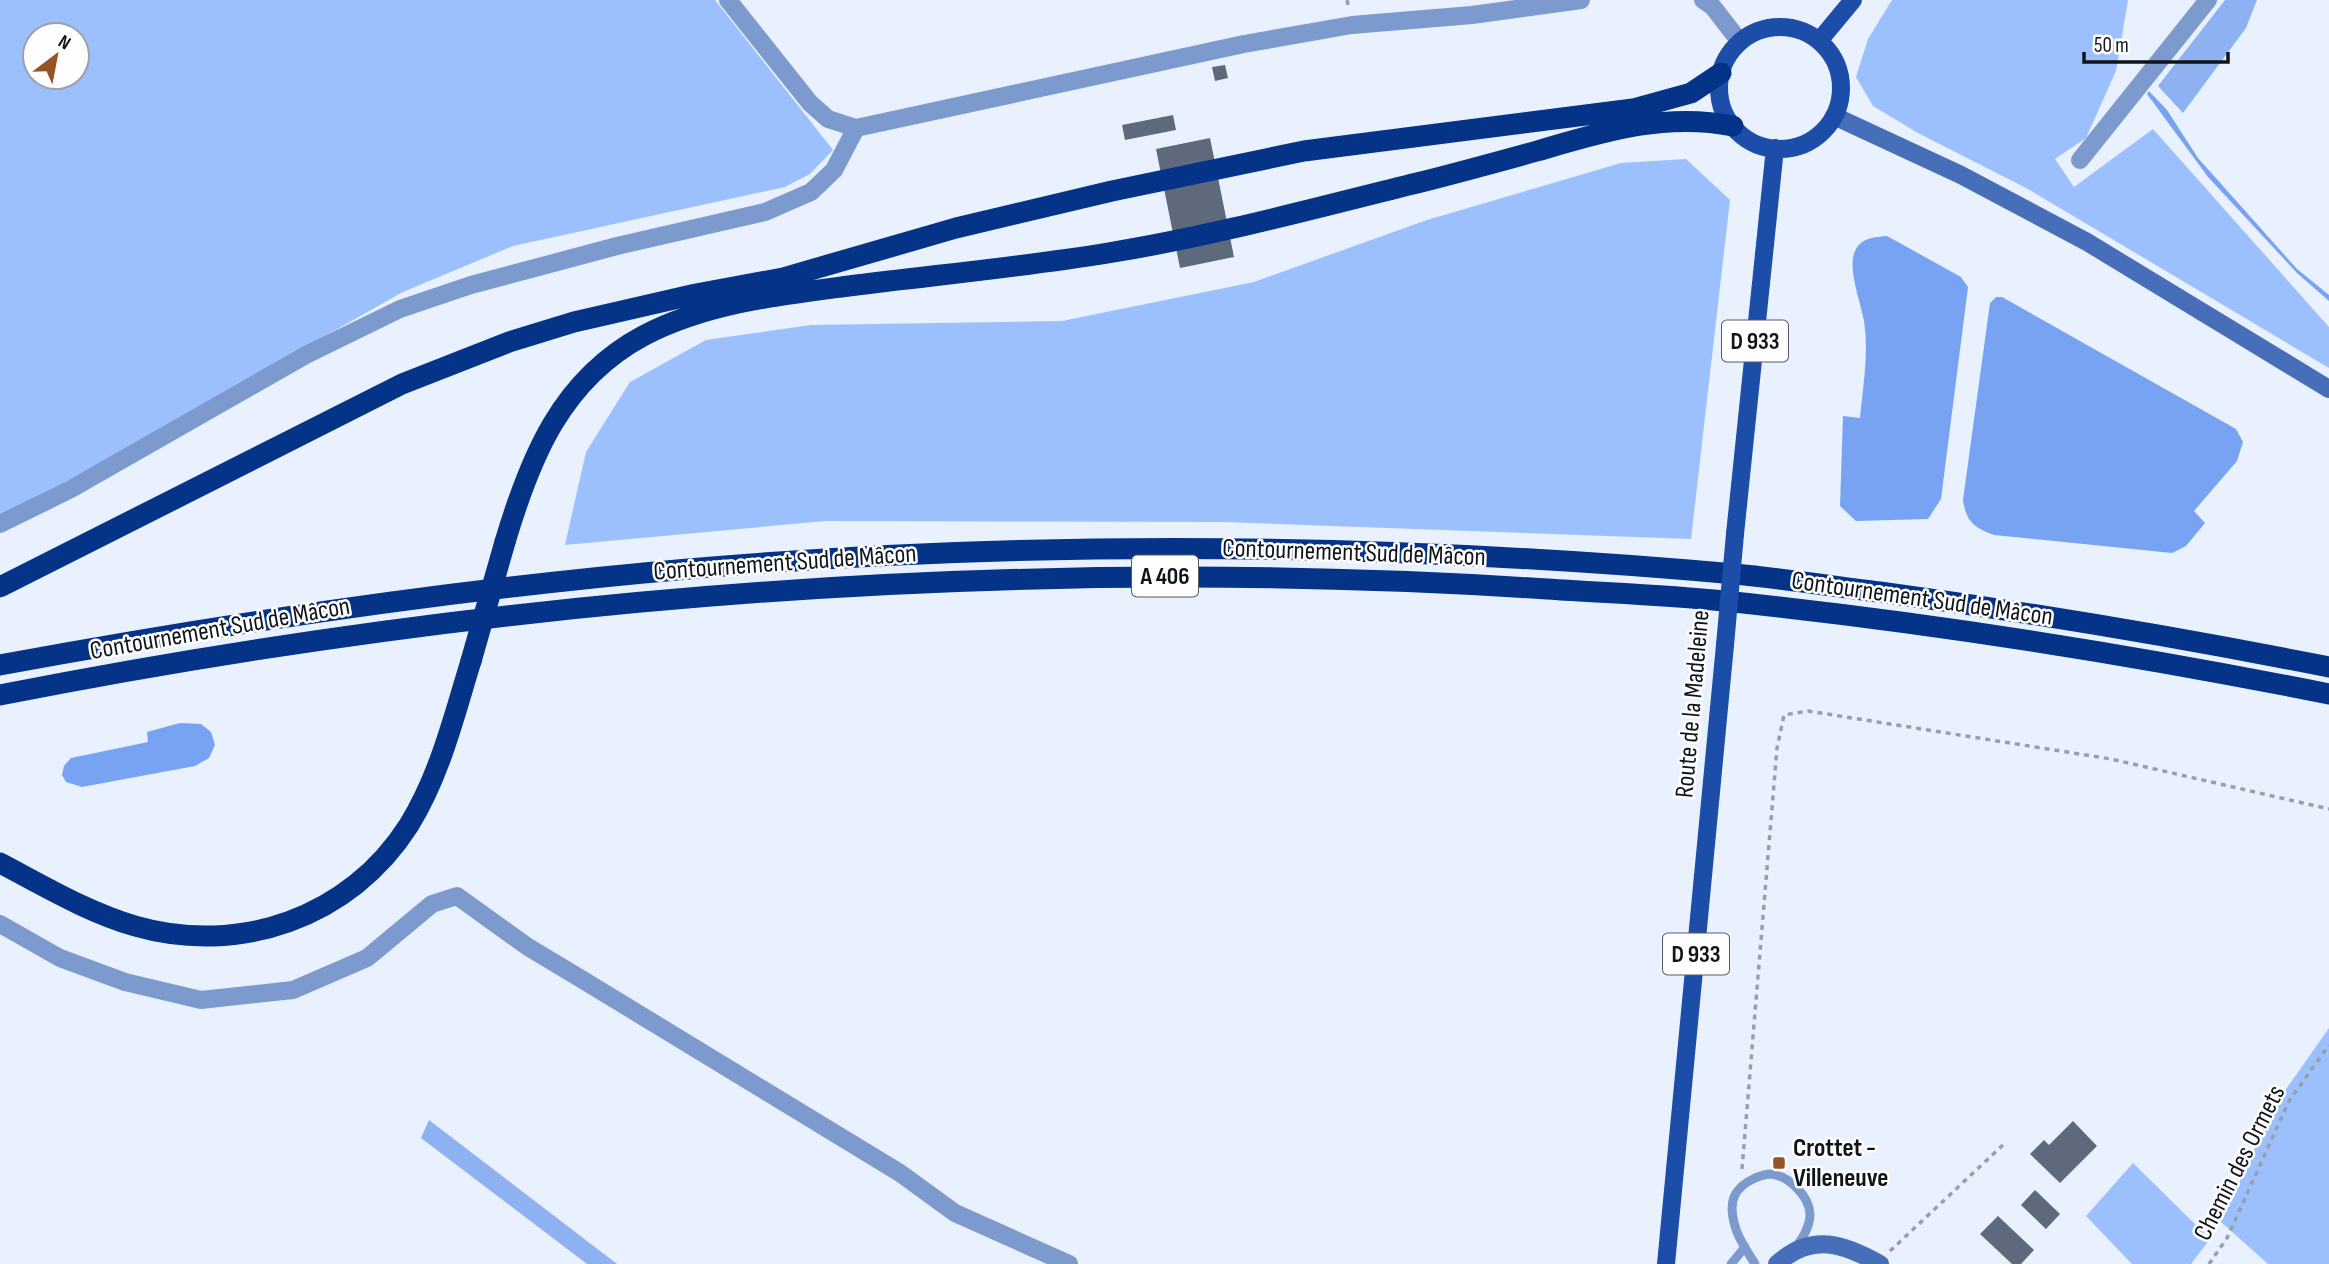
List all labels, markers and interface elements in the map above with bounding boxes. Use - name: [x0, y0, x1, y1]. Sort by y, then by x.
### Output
- north arrow: [21, 21, 91, 91]
- scale bar: [2084, 21, 2228, 65]
- text: N: [54, 30, 75, 55]
- text: 50 m: [2094, 33, 2129, 58]
- road number: D 933: [1722, 320, 1788, 362]
- street label: Contournement Sud de Mâcon: [1222, 533, 1486, 573]
- street label: Contournement Sud de Mâcon: [652, 538, 918, 588]
- road number: A 406: [1132, 556, 1198, 596]
- street label: Contournement Sud de Mâcon: [1789, 565, 2055, 633]
- street label: Contournement Sud de Mâcon: [88, 591, 352, 667]
- street label: Route de la Madeleine: [1669, 609, 1717, 799]
- road number: D 933: [1663, 934, 1729, 974]
- street label: Chemin des Ormets: [2188, 1080, 2292, 1246]
- place label: Crottet - Villeneuve: [1793, 1133, 1888, 1194]
- marker: Crottet - Villeneuve: [1771, 1155, 1787, 1171]

